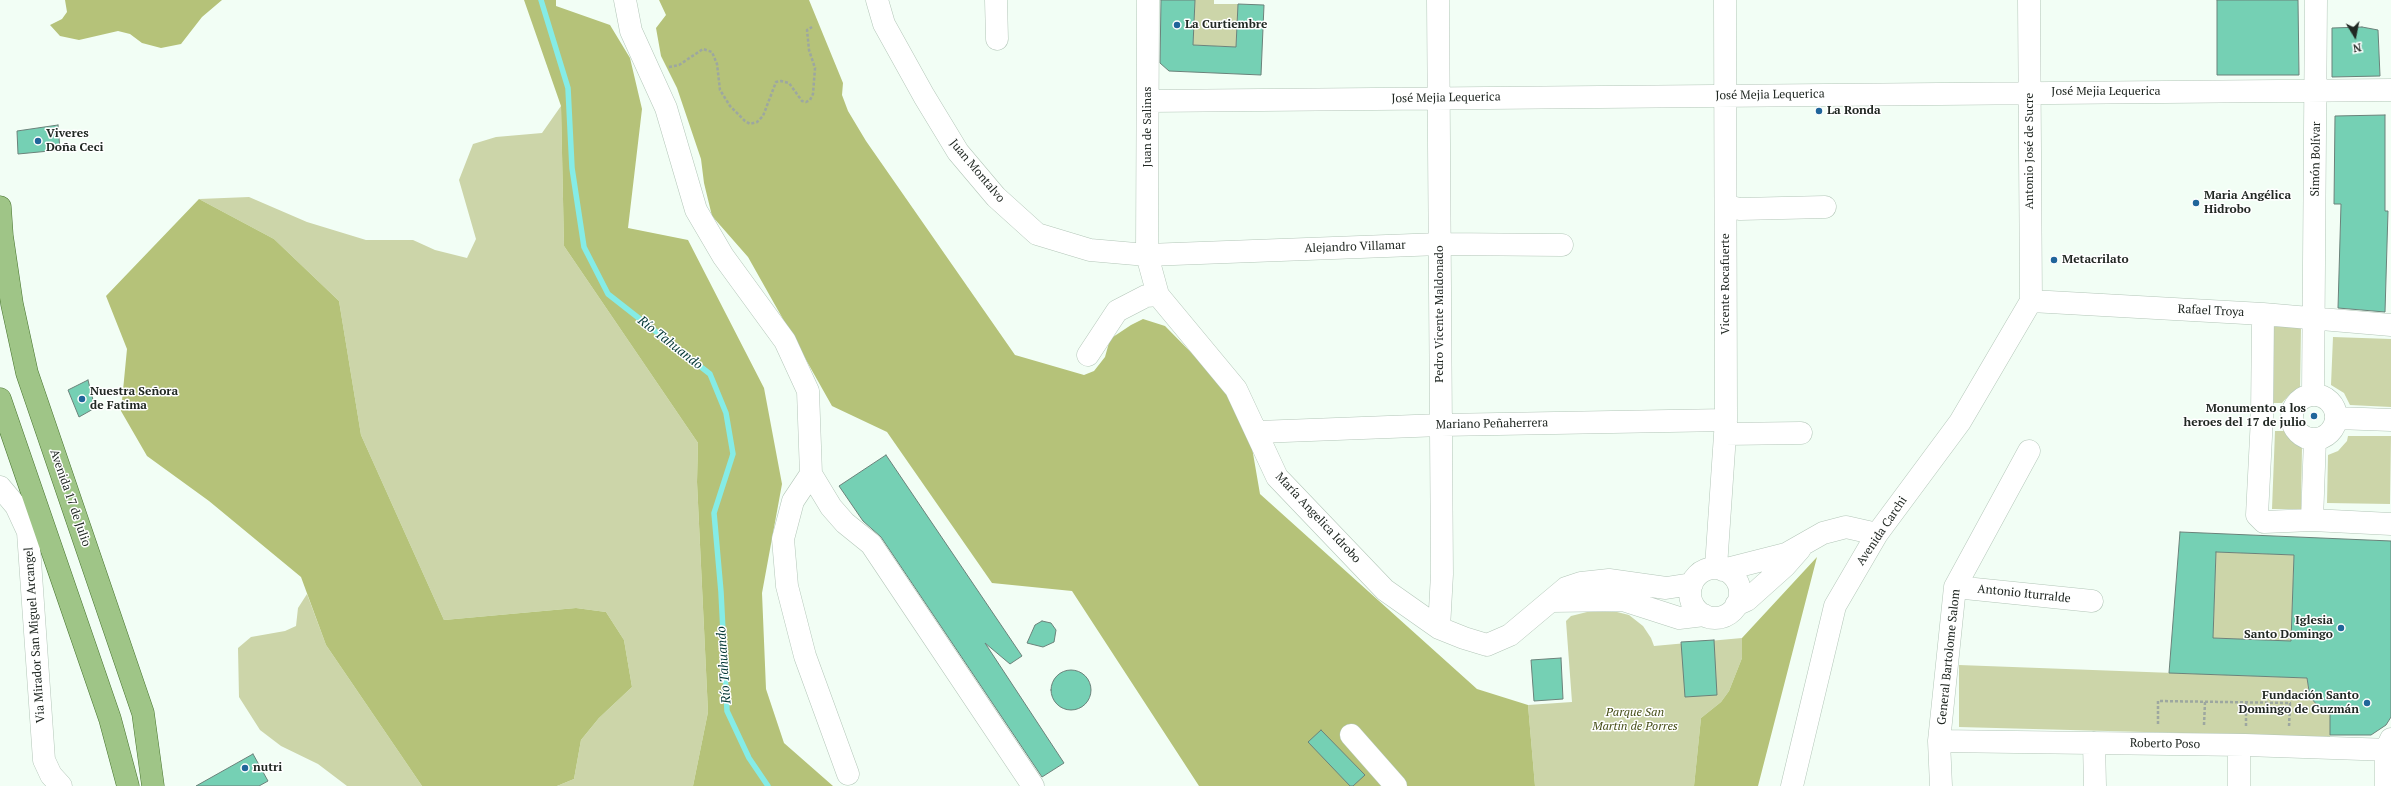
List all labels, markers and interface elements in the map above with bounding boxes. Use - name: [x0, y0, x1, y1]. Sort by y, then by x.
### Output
- north arrow: [2335, 16, 2375, 56]
- place label: La Curtiembre: [1185, 18, 1267, 32]
- marker: La Curtiembre: [1172, 20, 1182, 30]
- text: N: [2352, 40, 2362, 55]
- street label: José Mejia Lequerica: [2051, 85, 2161, 99]
- street label: Juan de Salinas: [1141, 87, 1155, 167]
- street label: José Mejia Lequerica: [1715, 87, 1825, 103]
- street label: José Mejia Lequerica: [1391, 90, 1501, 106]
- street label: Antonio José de Sucre: [2023, 93, 2037, 209]
- place label: La Ronda: [1827, 104, 1881, 118]
- marker: La Ronda: [1814, 106, 1824, 116]
- street label: Simón Bolívar: [2308, 121, 2324, 197]
- place label: Viveres Doña Ceci: [46, 127, 103, 155]
- marker: Viveres Doña Ceci: [33, 136, 43, 146]
- street label: Juan Montalvo: [946, 137, 1008, 205]
- place label: Maria Angélica Hidrobo: [2204, 189, 2291, 217]
- marker: Maria Angélica Hidrobo: [2191, 198, 2201, 208]
- street label: Vicente Rocafuerte: [1719, 233, 1733, 335]
- street label: Alejandro Villamar: [1304, 238, 1406, 256]
- street label: Pedro Vicente Maldonado: [1433, 245, 1447, 383]
- place label: Metacrilato: [2062, 253, 2129, 267]
- marker: Metacrilato: [2049, 255, 2059, 265]
- street label: Rafael Troya: [2177, 302, 2245, 320]
- water label: Río Tahuando: [635, 313, 705, 373]
- place label: Nuestra Señora de Fatima: [90, 385, 178, 413]
- marker: Nuestra Señora de Fatima: [77, 394, 87, 404]
- place label: Monumento a los heroes del 17 de julio: [2184, 402, 2306, 430]
- marker: Monumento a los heroes del 17 de julio: [2309, 411, 2319, 421]
- street label: Mariano Peñaherrera: [1436, 416, 1548, 432]
- street label: Avenida 17 de Julio: [47, 448, 93, 548]
- street label: María Angelica Idrobo: [1272, 470, 1364, 566]
- street label: Avenida Carchi: [1854, 494, 1910, 568]
- street label: Via Mirador San Miguel Arcangel: [22, 547, 48, 723]
- street label: Antonio Iturralde: [1977, 582, 2071, 606]
- street label: General Bartolome Salom: [1935, 588, 1963, 726]
- place label: Iglesia Santo Domingo: [2244, 614, 2333, 642]
- marker: Iglesia Santo Domingo: [2336, 623, 2346, 633]
- water label: Río Tahuando: [714, 626, 734, 704]
- place label: Fundación Santo Domingo de Guzmán: [2239, 689, 2359, 717]
- marker: Fundación Santo Domingo de Guzmán: [2362, 698, 2372, 708]
- park label: Parque San Martín de Porres: [1592, 706, 1678, 734]
- street label: Roberto Poso: [2130, 736, 2200, 752]
- place label: nutri: [253, 761, 282, 775]
- marker: nutri: [240, 763, 250, 773]

